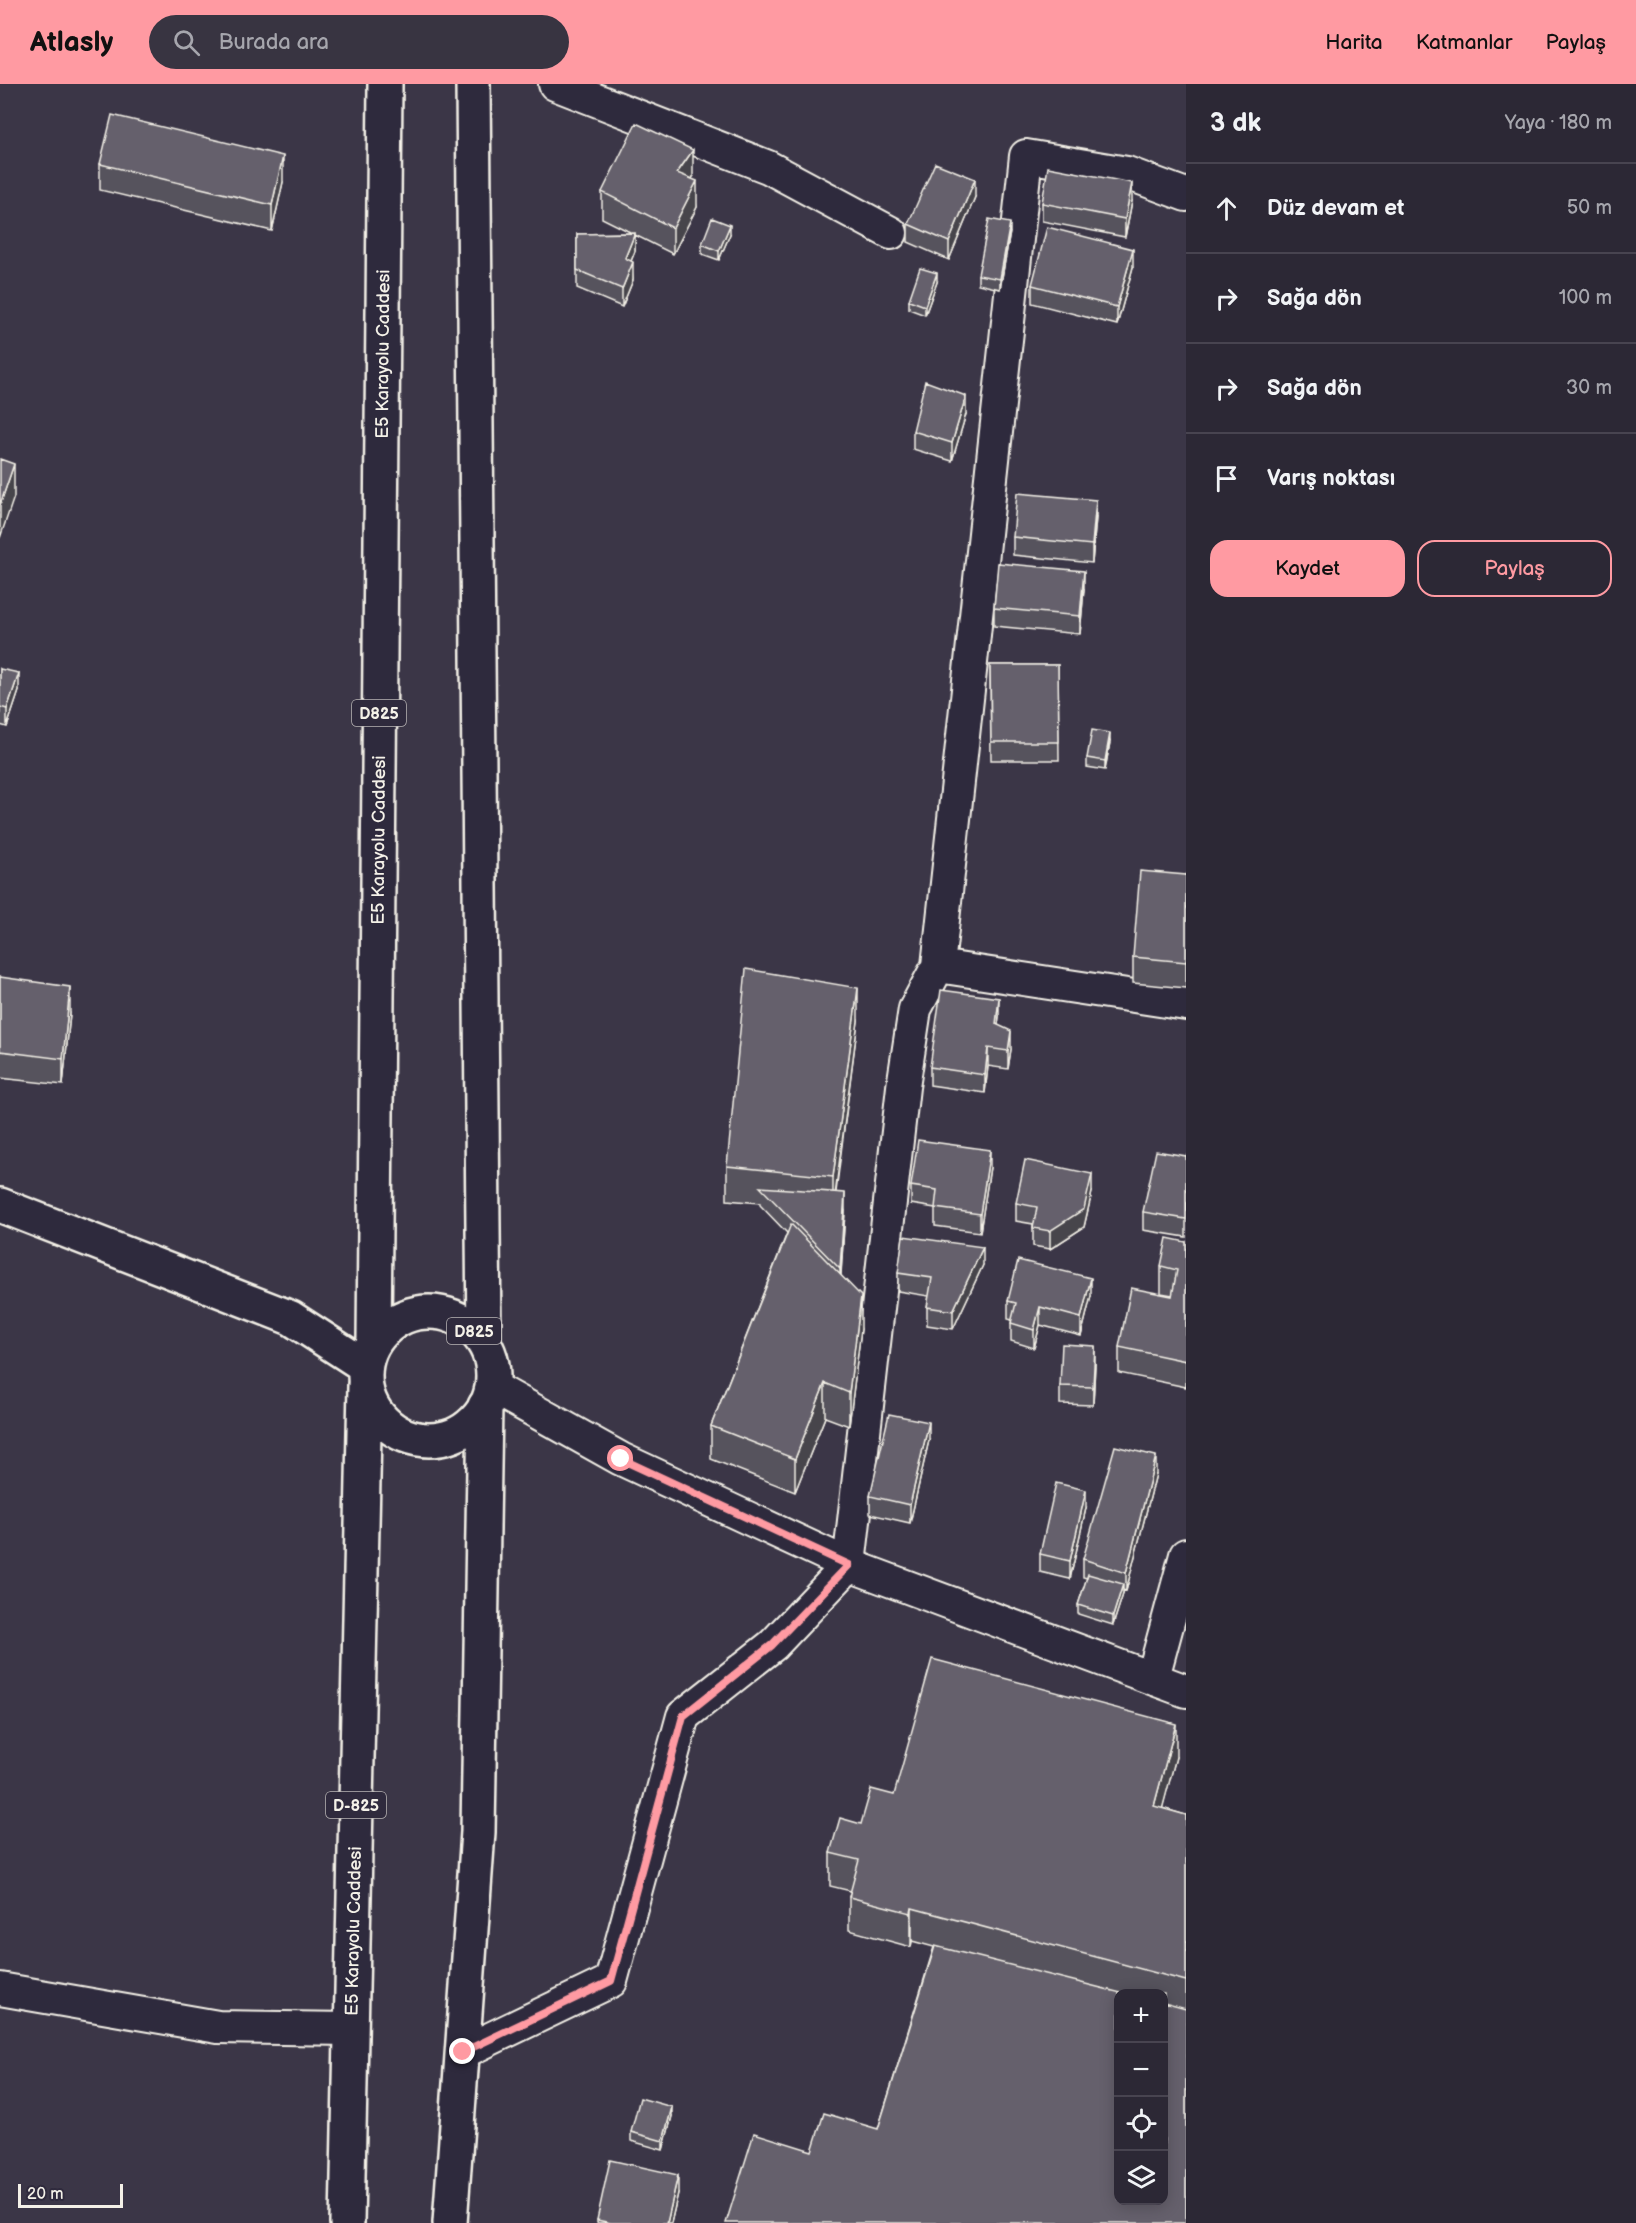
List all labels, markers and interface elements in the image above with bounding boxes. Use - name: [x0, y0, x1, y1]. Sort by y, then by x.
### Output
- search box: [149, 15, 569, 69]
- text: Atlasly: [30, 26, 113, 59]
- icon: search: [170, 26, 203, 59]
- text: Burada ara: [218, 29, 329, 56]
- text: Harita: [1325, 30, 1383, 55]
- text: Katmanlar: [1416, 30, 1512, 55]
- text: Paylaş: [1545, 30, 1606, 55]
- text: 3 dk: [1210, 108, 1261, 139]
- text: Yaya · 180 m: [1505, 111, 1612, 135]
- icon: ahead: [1210, 192, 1243, 225]
- text: Düz devam et: [1267, 195, 1404, 222]
- text: 50 m: [1567, 196, 1612, 220]
- street label: E5 Karayolu Caddesi: [372, 269, 394, 439]
- icon: right: [1210, 282, 1243, 315]
- text: Sağa dön: [1267, 285, 1362, 312]
- text: 100 m: [1559, 286, 1612, 310]
- icon: right: [1210, 372, 1243, 405]
- text: Sağa dön: [1267, 375, 1362, 402]
- text: 30 m: [1566, 376, 1612, 400]
- icon: arrive: [1210, 462, 1243, 495]
- text: Varış noktası: [1267, 465, 1395, 492]
- button: Kaydet: [1210, 540, 1405, 597]
- button: Paylaş: [1417, 540, 1612, 597]
- road number: D825: [352, 700, 406, 726]
- street label: E5 Karayolu Caddesi: [368, 755, 390, 925]
- road number: D825: [447, 1318, 501, 1344]
- route start: [607, 1445, 633, 1471]
- road number: D-825: [326, 1792, 386, 1818]
- street label: E5 Karayolu Caddesi: [341, 1846, 366, 2016]
- map controls: [1114, 1989, 1168, 2205]
- button: +: [1114, 1989, 1168, 2043]
- route end: [449, 2038, 475, 2064]
- button: −: [1114, 2043, 1168, 2097]
- button: locate: [1114, 2097, 1168, 2151]
- button: layers: [1114, 2151, 1168, 2205]
- scale bar: [18, 2181, 123, 2208]
- text: 20 m: [27, 2185, 63, 2204]

